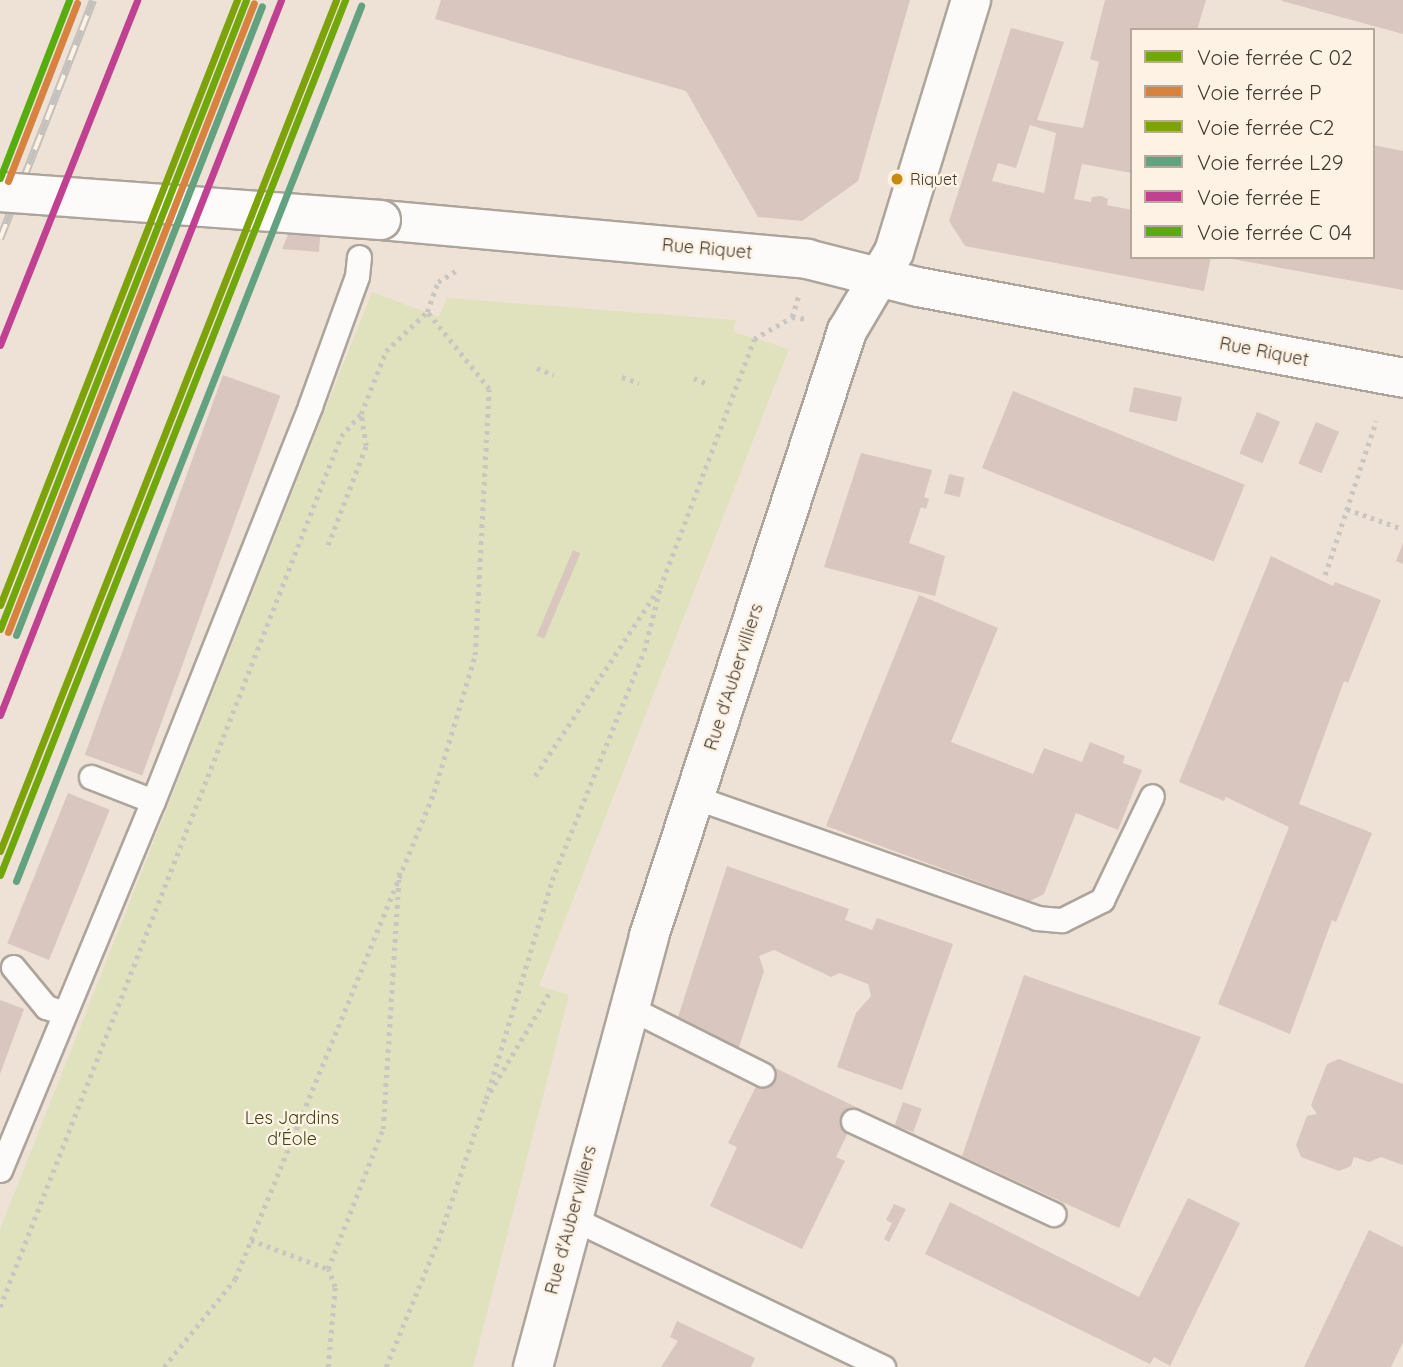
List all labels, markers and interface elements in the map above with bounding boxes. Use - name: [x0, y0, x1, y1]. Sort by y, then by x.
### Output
- legend: [1130, 28, 1375, 259]
- text: Voie ferrée C 02: [1197, 44, 1353, 70]
- text: Voie ferrée P: [1197, 79, 1322, 105]
- text: Voie ferrée C2: [1197, 114, 1334, 140]
- text: Voie ferrée L29: [1197, 149, 1344, 175]
- place label: Riquet: [910, 169, 957, 189]
- marker: Riquet: [890, 172, 904, 186]
- text: Voie ferrée E: [1197, 184, 1321, 210]
- text: Voie ferrée C 04: [1197, 219, 1352, 245]
- street label: Rue Riquet: [661, 234, 753, 264]
- street label: Rue Riquet: [1218, 333, 1310, 371]
- street label: Rue d'Aubervilliers: [700, 601, 768, 753]
- park label: Les Jardins d'Éole: [245, 1108, 339, 1150]
- street label: Rue d'Aubervilliers: [541, 1143, 601, 1297]

